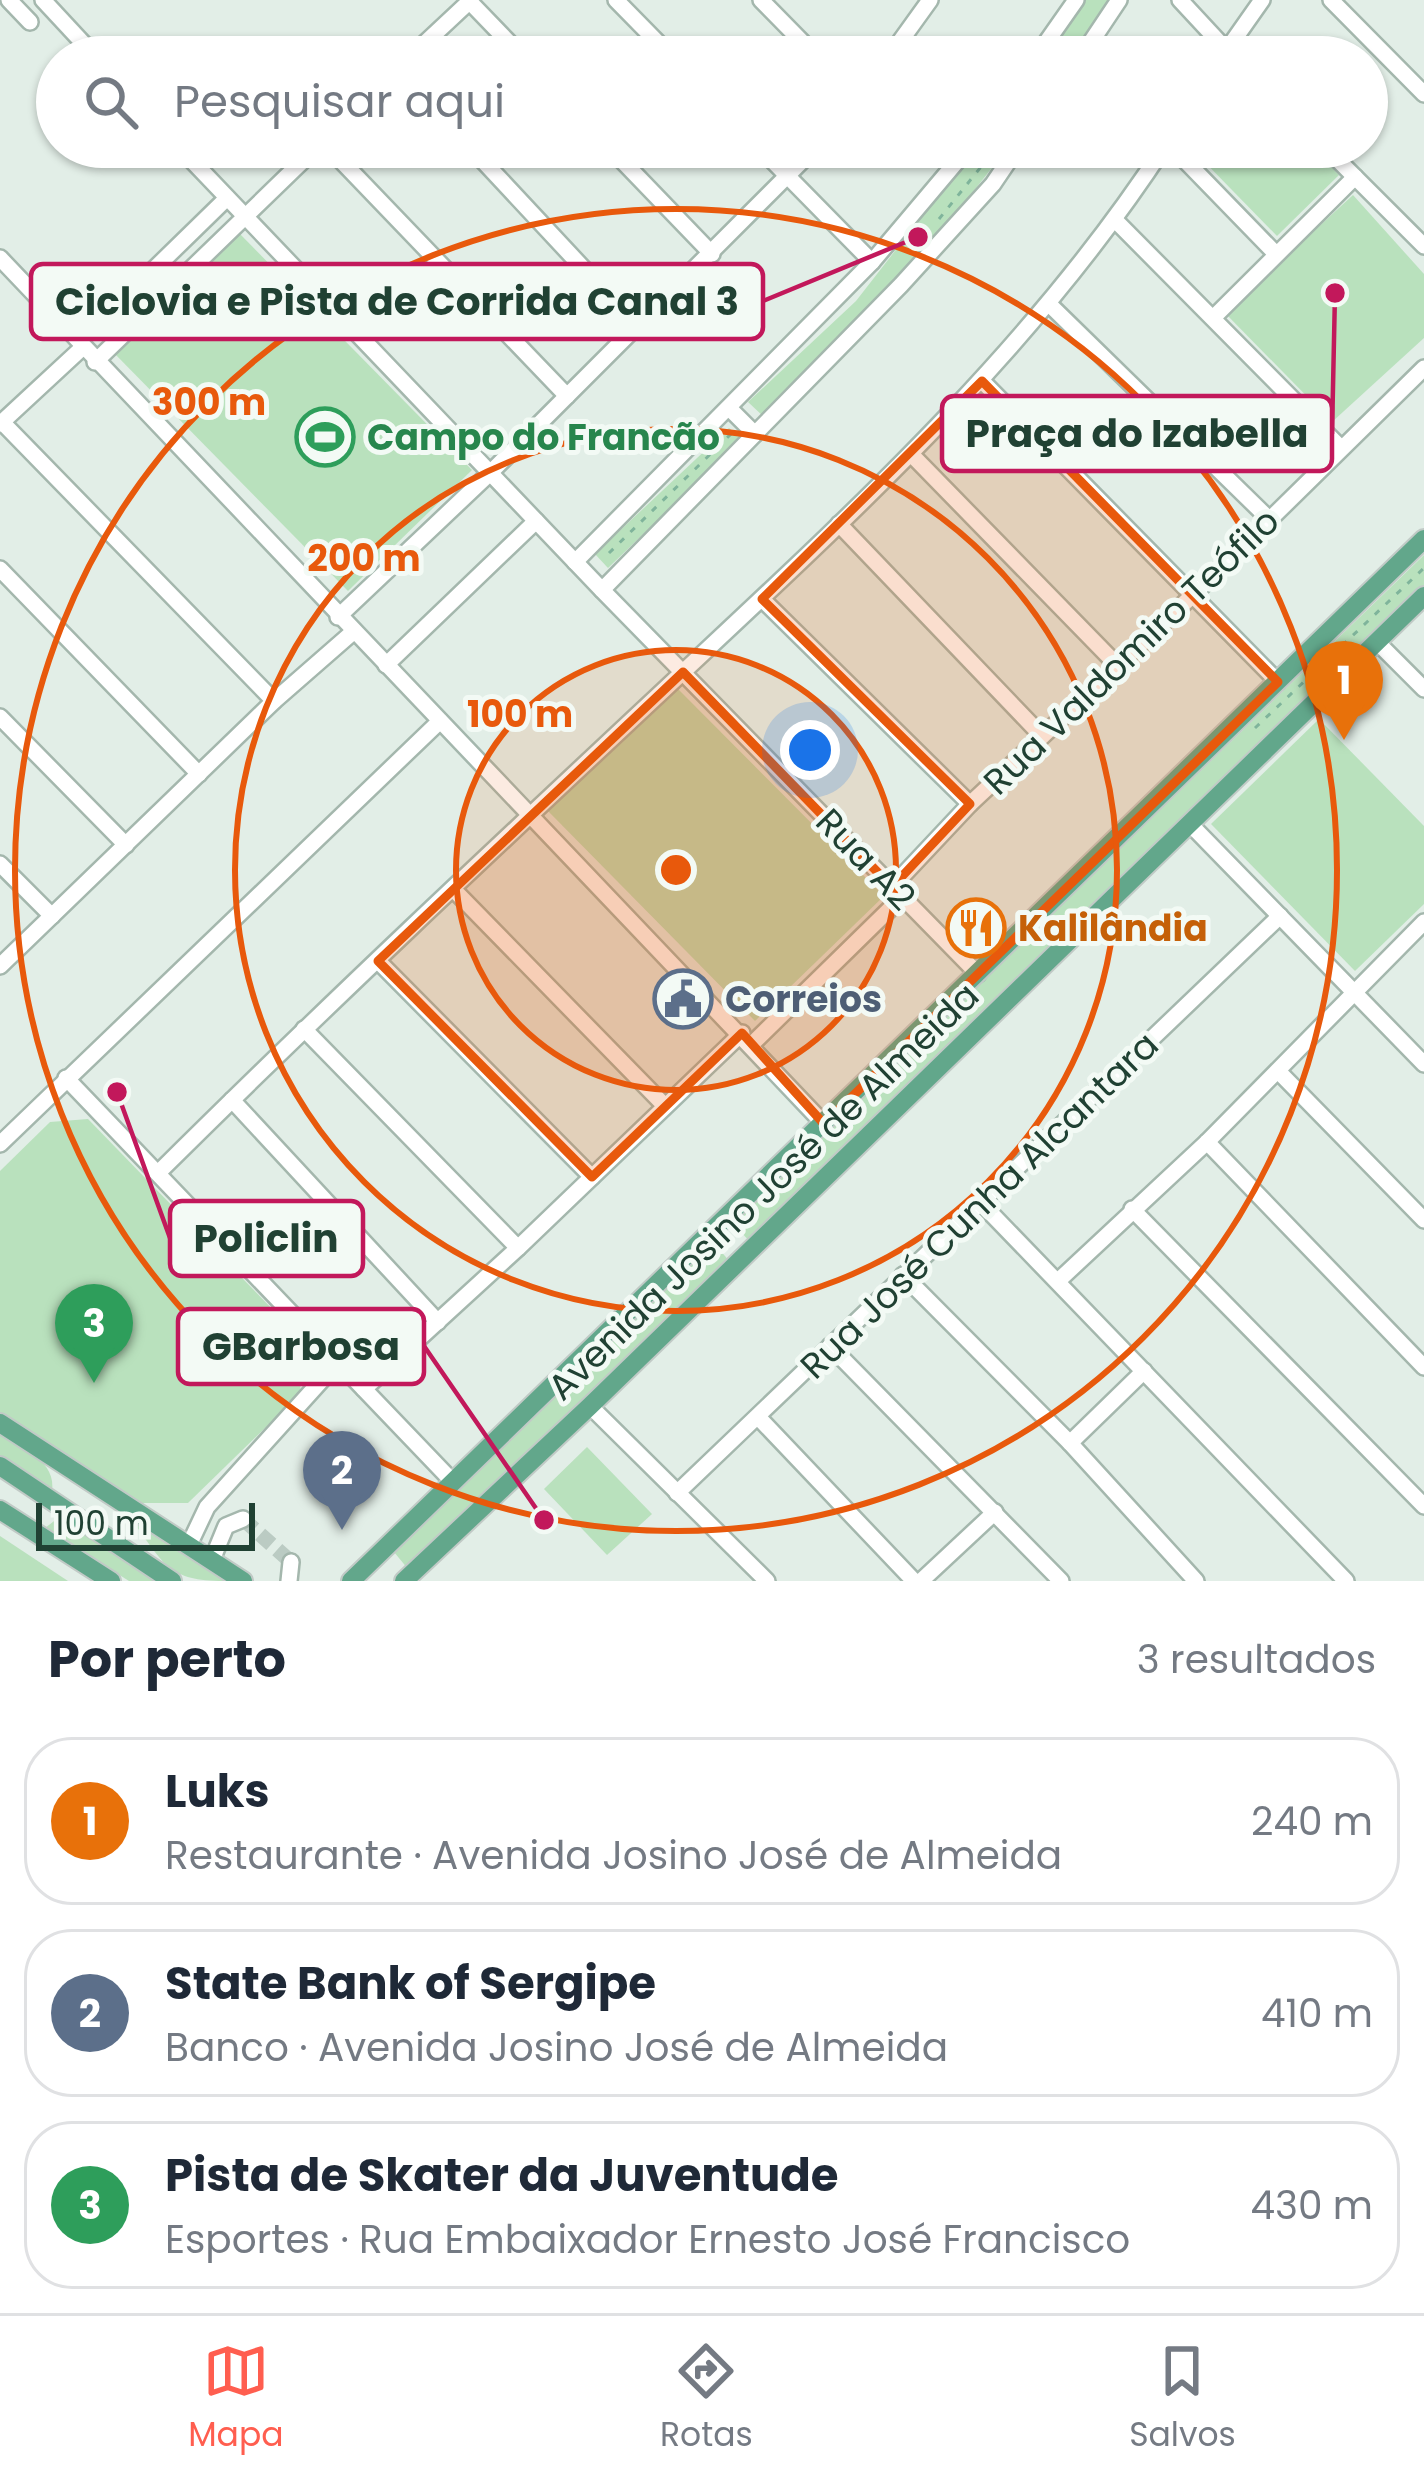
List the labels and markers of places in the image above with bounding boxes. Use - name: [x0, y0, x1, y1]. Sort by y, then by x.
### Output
- callout: Ciclovia e Pista de Corrida Canal 3: [31, 264, 763, 339]
- callout: Praça do Izabella: [942, 396, 1332, 471]
- sports icon: Campo do Francão: [294, 406, 356, 468]
- place label: Campo do Francão: [367, 412, 720, 463]
- pin: 1: [1305, 641, 1383, 740]
- centre of rings: [655, 849, 697, 891]
- restaurant icon: Kalilândia: [945, 897, 1007, 959]
- place label: Kalilândia: [1018, 903, 1208, 954]
- public building icon: Correios: [652, 968, 714, 1030]
- place label: Correios: [725, 974, 882, 1025]
- callout: Policlin: [170, 1201, 363, 1276]
- pin: 3: [55, 1284, 133, 1383]
- callout: GBarbosa: [178, 1309, 424, 1384]
- pin: 2: [303, 1431, 381, 1530]

